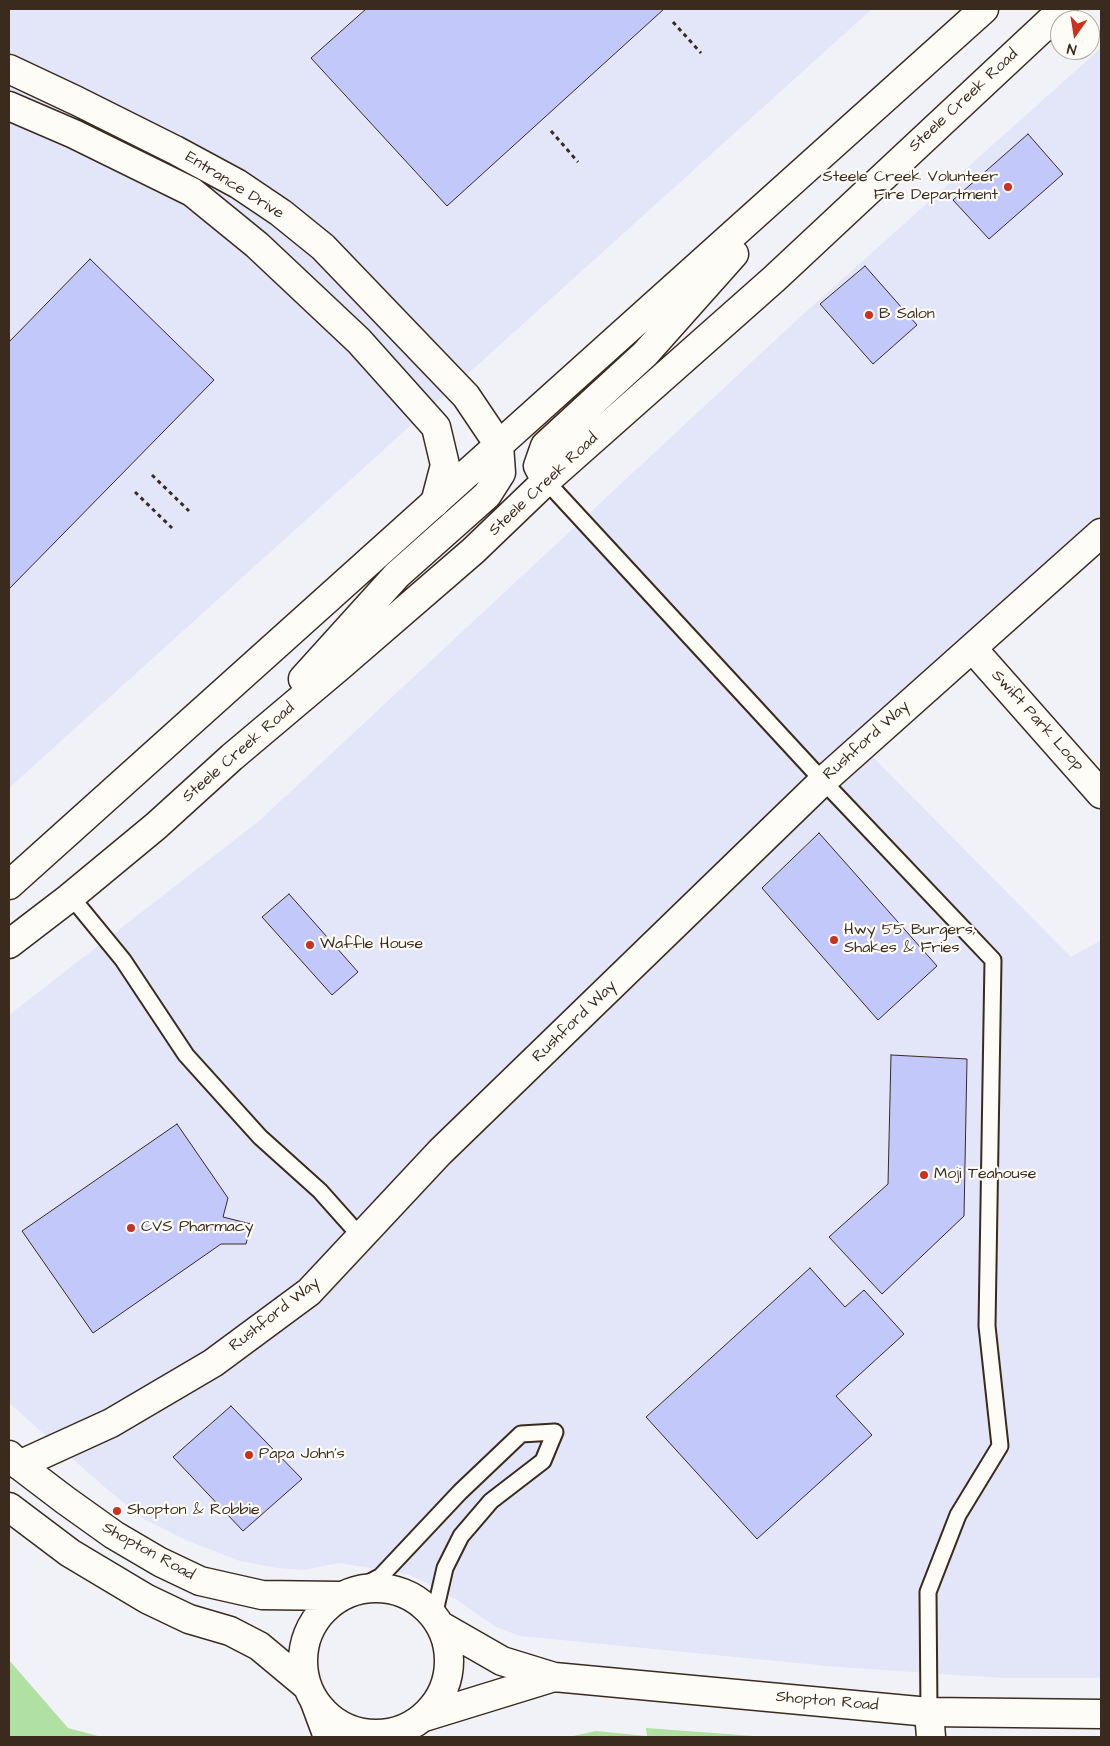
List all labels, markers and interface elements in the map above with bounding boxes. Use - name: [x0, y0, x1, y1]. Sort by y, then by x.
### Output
- north arrow: [1050, 10, 1100, 60]
- text: N: [1065, 38, 1078, 59]
- street label: Steele Creek Road: [905, 46, 1023, 156]
- street label: Entrance Drive: [181, 148, 287, 224]
- place label: Steele Creek Volunteer Fire Department: [822, 168, 998, 206]
- marker: Steele Creek Volunteer Fire Department: [1002, 181, 1014, 193]
- place label: B Salon: [879, 305, 935, 325]
- marker: B Salon: [863, 309, 875, 321]
- street label: Steele Creek Road: [485, 430, 603, 540]
- street label: Swift Park Loop: [987, 666, 1087, 776]
- street label: Rushford Way: [820, 697, 914, 785]
- street label: Steele Creek Road: [179, 699, 299, 807]
- place label: Hwy 55 Burgers, Shakes & Fries: [844, 921, 976, 959]
- marker: Hwy 55 Burgers, Shakes & Fries: [828, 934, 840, 946]
- place label: Waffle House: [320, 935, 423, 955]
- marker: Waffle House: [304, 939, 316, 951]
- street label: Rushford Way: [529, 977, 621, 1067]
- place label: Moji Teahouse: [934, 1165, 1036, 1185]
- marker: Moji Teahouse: [918, 1169, 930, 1181]
- place label: CVS Pharmacy: [141, 1218, 254, 1238]
- marker: CVS Pharmacy: [125, 1222, 137, 1234]
- street label: Rushford Way: [226, 1274, 324, 1356]
- place label: Papa John's: [259, 1445, 345, 1465]
- marker: Papa John's: [243, 1449, 255, 1461]
- place label: Shopton & Robbie: [127, 1501, 260, 1521]
- marker: Shopton & Robbie: [111, 1505, 123, 1517]
- street label: Shopton Road: [98, 1519, 198, 1585]
- street label: Shopton Road: [775, 1688, 879, 1716]

